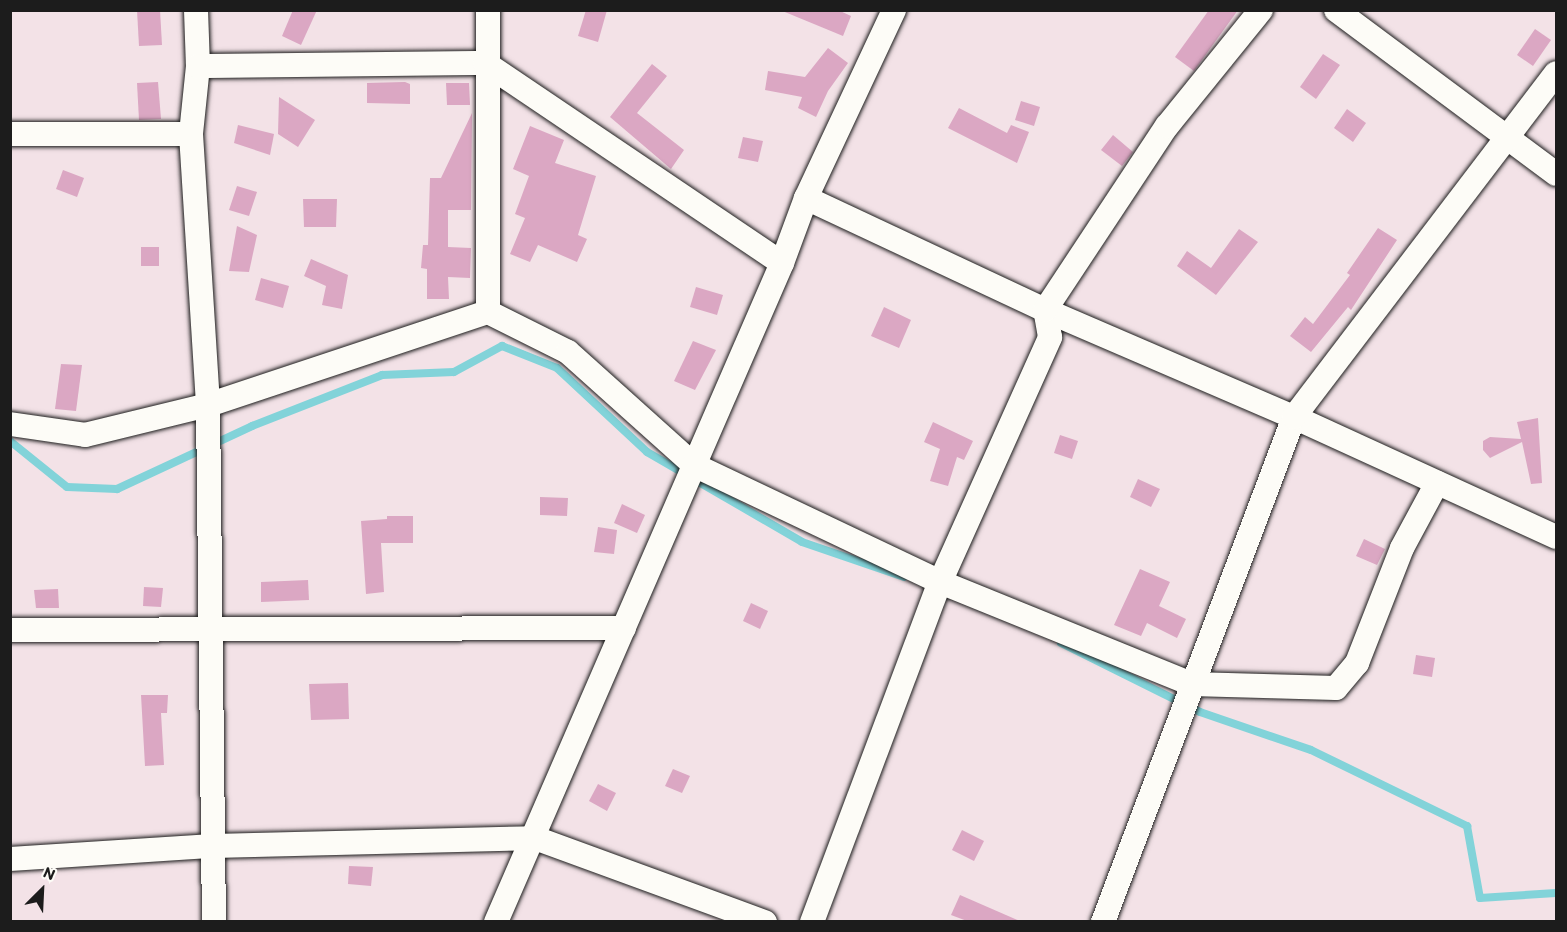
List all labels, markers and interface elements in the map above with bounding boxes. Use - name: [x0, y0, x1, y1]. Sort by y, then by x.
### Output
- north arrow: [12, 860, 72, 920]
- text: N: [41, 862, 58, 884]

